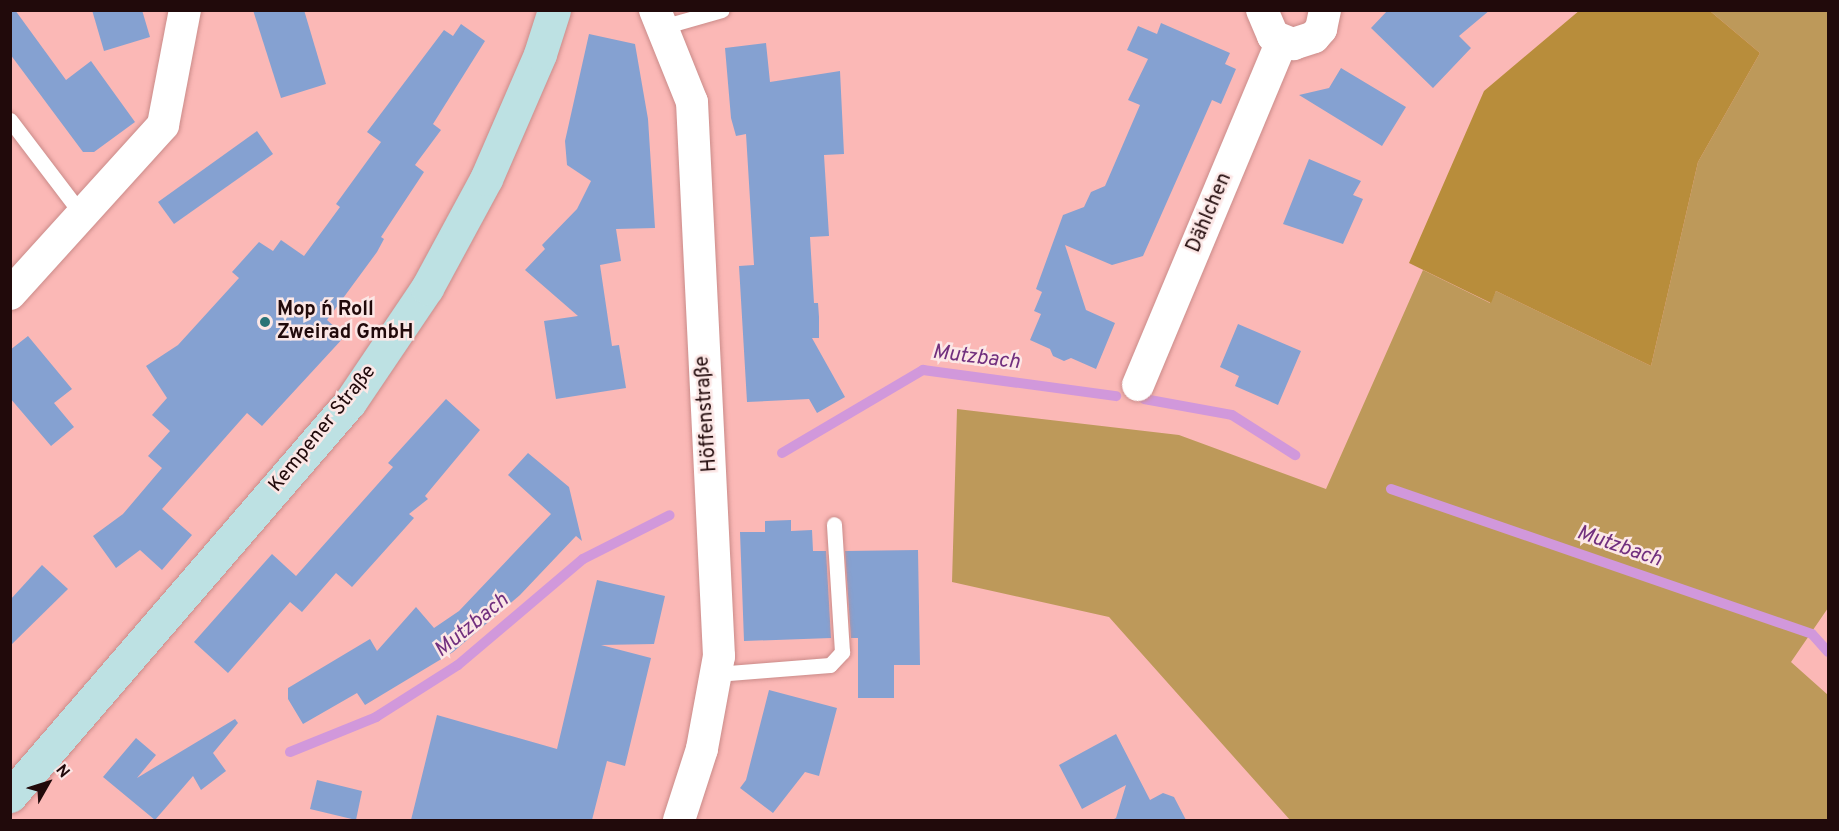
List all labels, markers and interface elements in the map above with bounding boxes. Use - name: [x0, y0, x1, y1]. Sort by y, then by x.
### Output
- street label: Dählchen: [1182, 170, 1238, 256]
- place label: Mop ´n Roll Zweirad GmbH: [277, 298, 413, 345]
- marker: Mop ´n Roll Zweirad GmbH: [258, 315, 272, 329]
- water label: Mutzbach: [931, 340, 1021, 376]
- street label: Höffenstraße: [691, 355, 723, 473]
- street label: Kempener Straße: [264, 361, 382, 497]
- water label: Mutzbach: [1573, 521, 1665, 573]
- water label: Mutzbach: [430, 588, 514, 664]
- north arrow: [18, 753, 78, 813]
- text: N: [51, 761, 73, 782]

